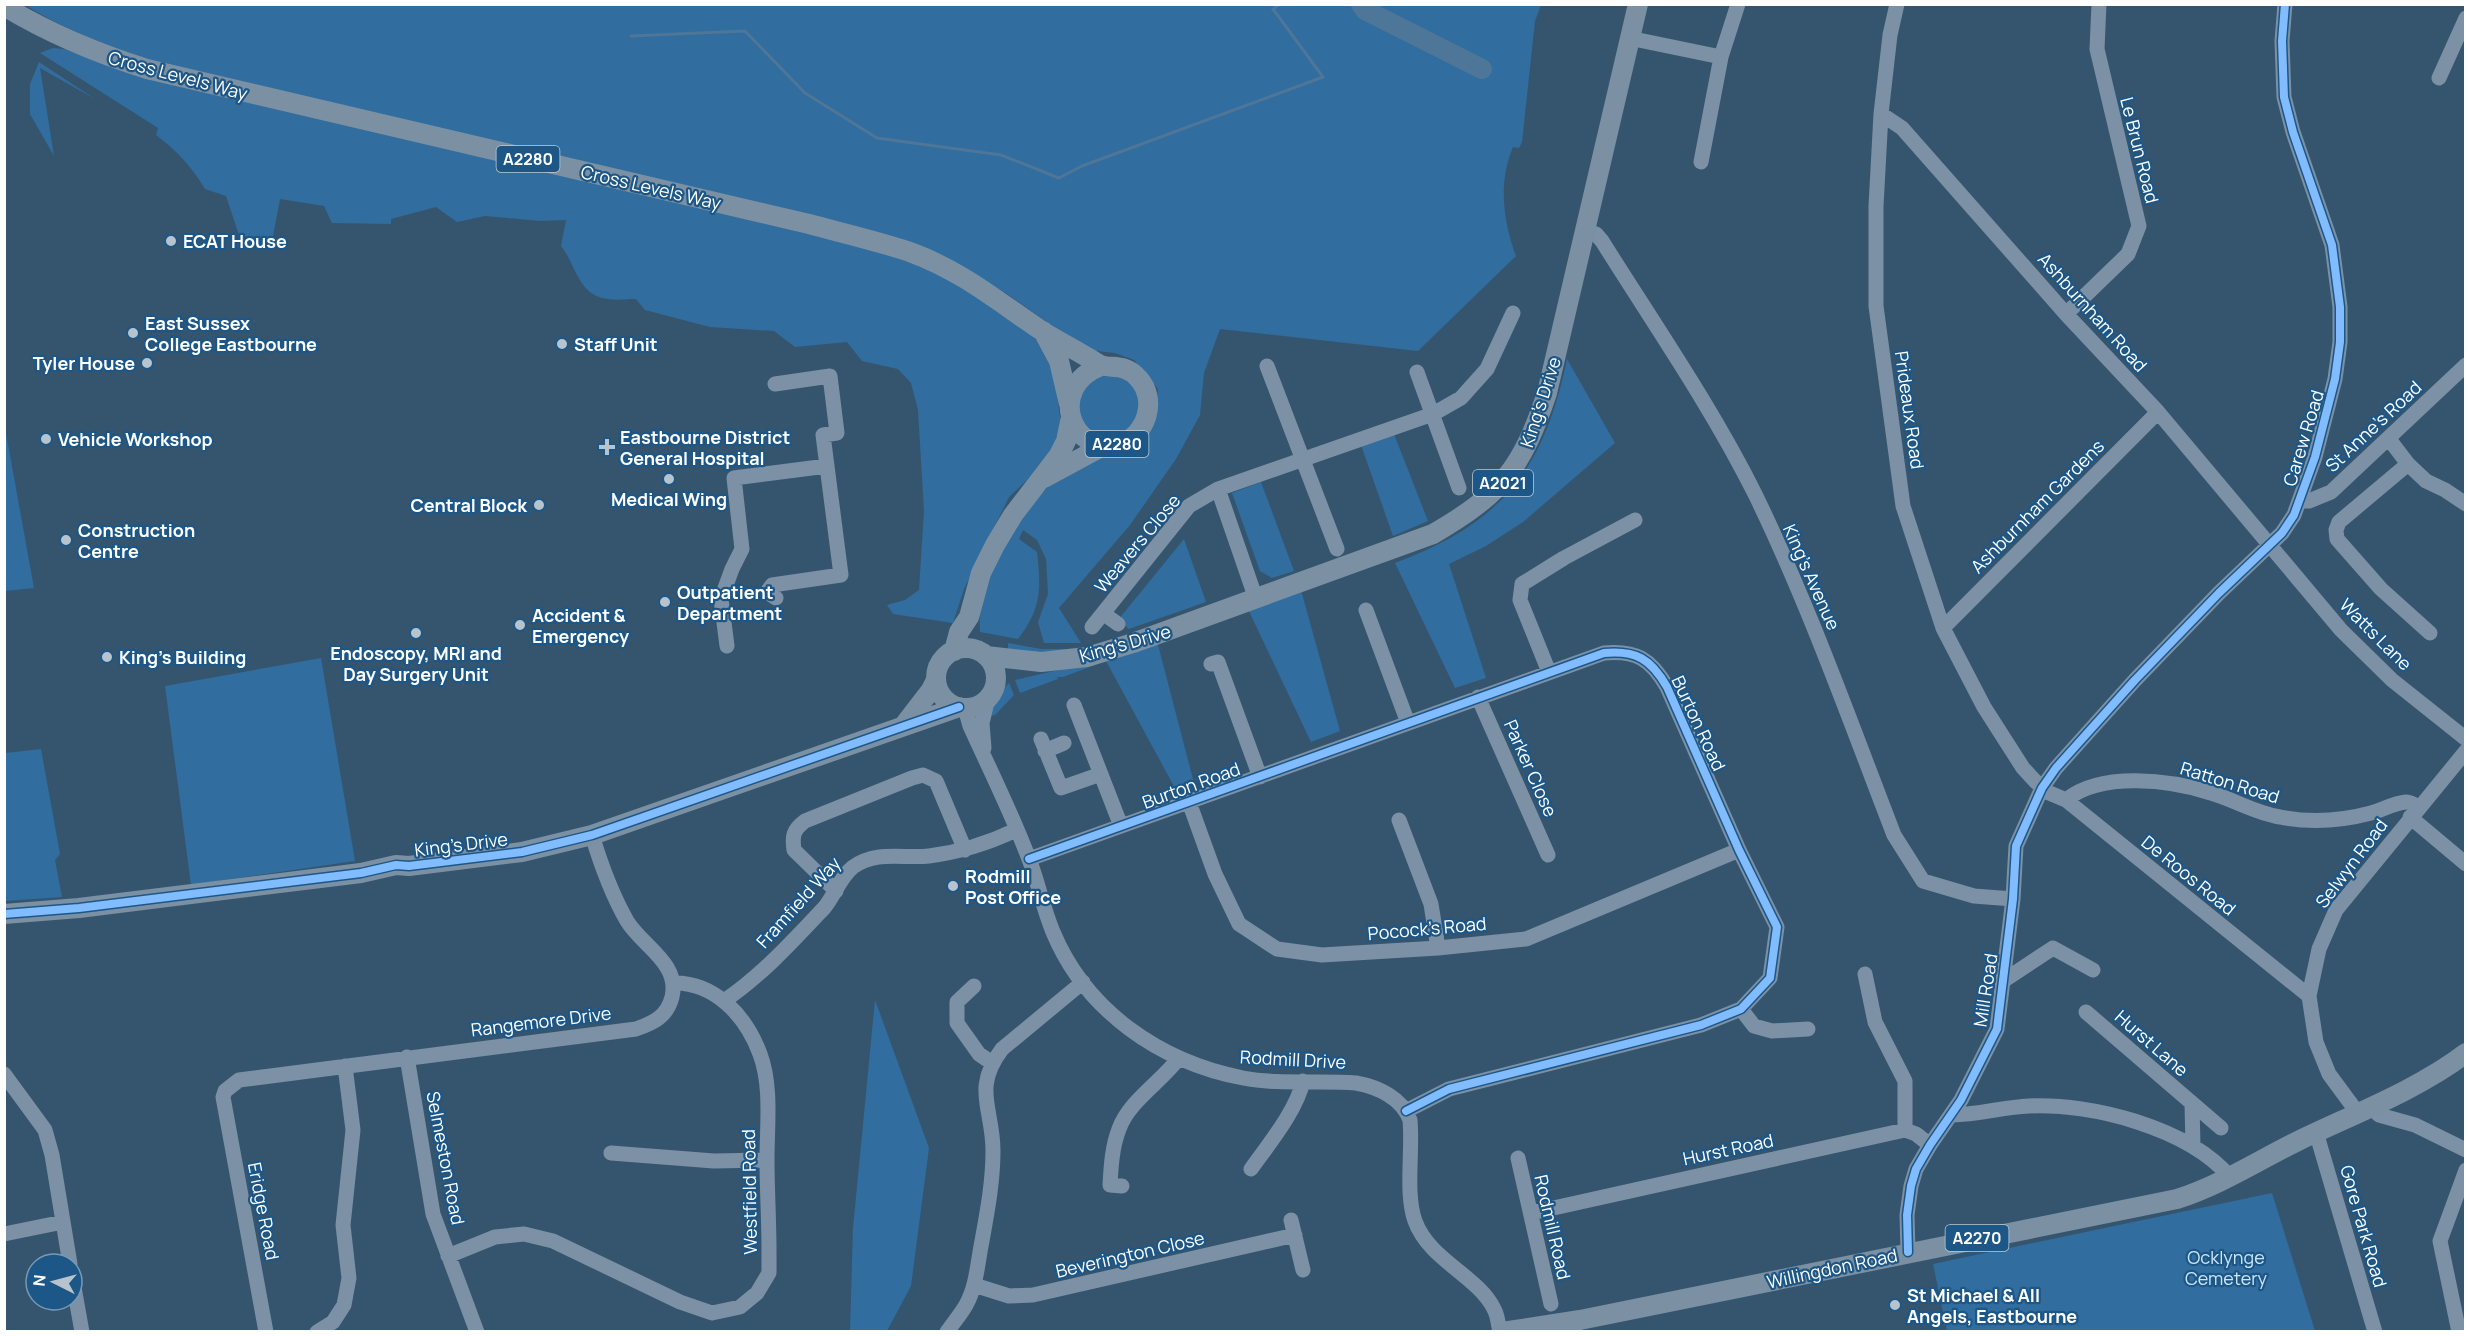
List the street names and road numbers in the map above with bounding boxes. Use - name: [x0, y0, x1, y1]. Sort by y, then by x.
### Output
- street label: Cross Levels Way: [106, 45, 251, 105]
- street label: Le Brun Road: [2115, 94, 2165, 206]
- road number: A2280: [496, 146, 560, 172]
- street label: Cross Levels Way: [579, 159, 724, 215]
- street label: Ashburnham Road: [2033, 247, 2153, 377]
- street label: Prideaux Road: [1890, 349, 1930, 471]
- street label: King's Drive: [1514, 354, 1566, 450]
- street label: St Anne's Road: [2320, 375, 2426, 477]
- street label: Carew Road: [2277, 387, 2329, 489]
- road number: A2280: [1086, 431, 1148, 457]
- street label: Ashburnham Gardens: [1965, 434, 2109, 578]
- road number: A2021: [1473, 470, 1533, 496]
- street label: Weavers Close: [1089, 489, 1185, 597]
- street label: King's Avenue: [1778, 520, 1846, 634]
- street label: Watts Lane: [2335, 593, 2417, 675]
- street label: King's Drive: [1077, 619, 1173, 667]
- street label: Burton Road: [1666, 671, 1732, 775]
- street label: Parker Close: [1499, 716, 1563, 820]
- street label: Burton Road: [1139, 756, 1243, 814]
- street label: Ratton Road: [2178, 756, 2282, 808]
- street label: Selwyn Road: [2310, 813, 2392, 913]
- street label: King's Drive: [413, 826, 509, 862]
- street label: De Roos Road: [2137, 830, 2241, 920]
- street label: Framfield Way: [751, 851, 846, 953]
- street label: Pocock's Road: [1367, 911, 1487, 945]
- street label: Mill Road: [1967, 952, 2003, 1028]
- street label: Rangemore Drive: [469, 1000, 613, 1042]
- street label: Hurst Lane: [2110, 1005, 2194, 1081]
- street label: Rodmill Drive: [1239, 1044, 1347, 1074]
- street label: Selmeston Road: [421, 1089, 471, 1227]
- street label: Hurst Road: [1680, 1128, 1776, 1170]
- street label: Westfield Road: [736, 1129, 762, 1255]
- street label: Eridge Road: [243, 1160, 285, 1262]
- street label: Gore Park Road: [2335, 1162, 2393, 1290]
- street label: Rodmill Road: [1529, 1172, 1577, 1282]
- street label: Beverington Close: [1053, 1225, 1207, 1283]
- road number: A2270: [1946, 1225, 2008, 1251]
- street label: Willingdon Road: [1765, 1242, 1899, 1294]

